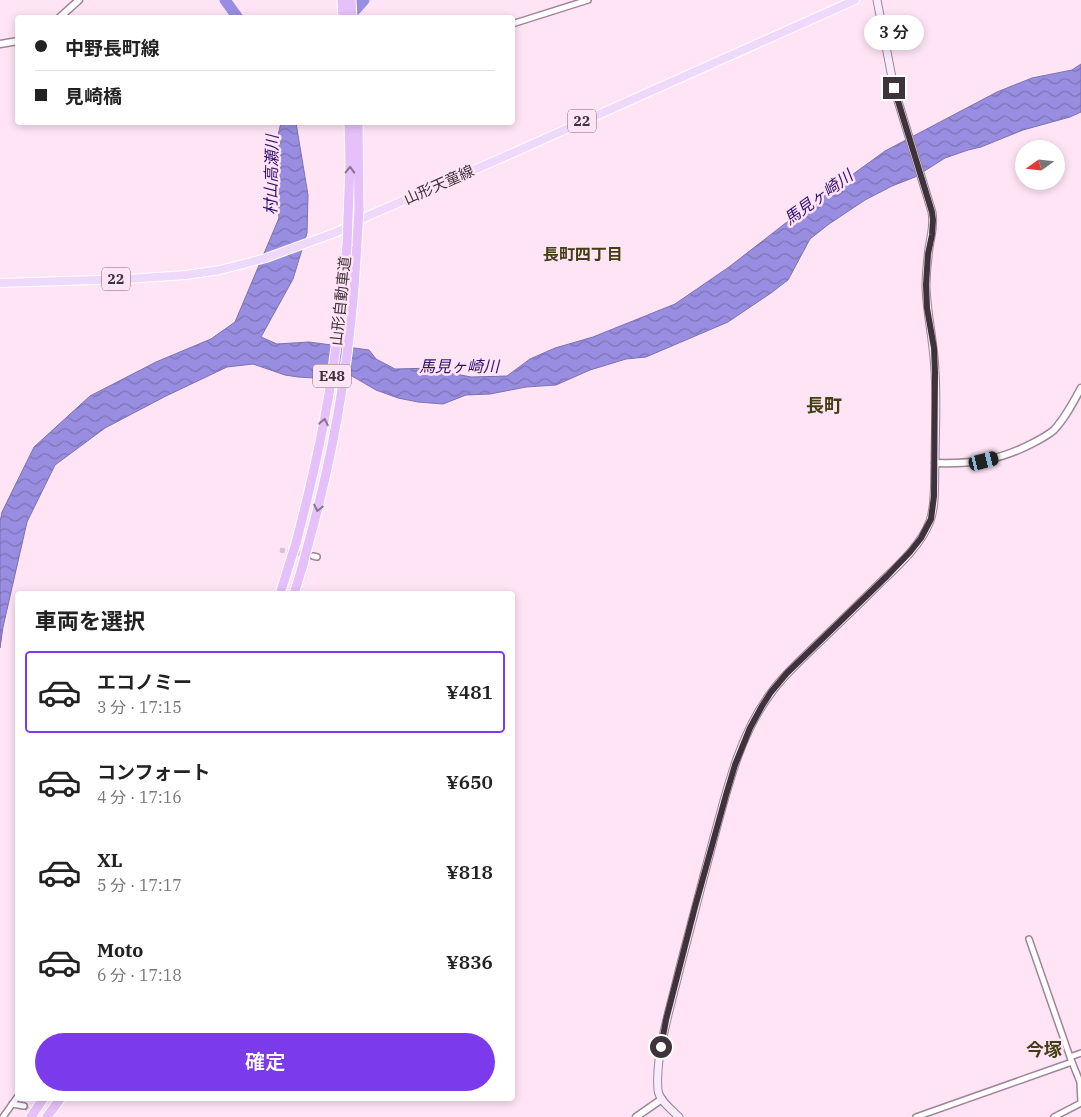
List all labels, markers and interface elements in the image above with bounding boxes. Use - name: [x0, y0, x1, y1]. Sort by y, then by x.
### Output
- callout: 3 分: [864, 16, 924, 51]
- text: 3 分: [879, 22, 909, 42]
- text: 中野長町線: [65, 36, 160, 60]
- route end: [883, 77, 905, 99]
- text: 見崎橋: [65, 84, 122, 108]
- road number: 22: [568, 110, 596, 132]
- water label: 村山高瀬川: [260, 133, 282, 215]
- north arrow: [1015, 140, 1065, 190]
- map controls: [1015, 140, 1065, 190]
- street label: 山形天童線: [401, 161, 477, 208]
- water label: 馬見ヶ崎川: [780, 164, 858, 229]
- one-way arrow: [344, 165, 355, 173]
- district label: 長町四丁目: [543, 244, 623, 264]
- street label: 山形自動車道: [326, 255, 355, 347]
- road number: 22: [102, 268, 130, 290]
- water label: 馬見ヶ崎川: [419, 356, 501, 376]
- road number: E48: [313, 364, 351, 388]
- district label: 長町: [806, 394, 842, 417]
- one-way arrow: [318, 418, 329, 427]
- car: [967, 450, 1000, 472]
- one-way arrow: [313, 503, 324, 512]
- text: 車両を選択: [35, 606, 145, 635]
- icon: car: [37, 670, 82, 715]
- text: エコノミー: [97, 670, 192, 694]
- text: ¥481: [446, 680, 493, 704]
- text: 3 分 · 17:15: [97, 697, 182, 717]
- icon: car: [37, 760, 82, 805]
- text: コンフォート: [97, 760, 210, 784]
- text: ¥650: [446, 770, 493, 794]
- text: 4 分 · 17:16: [97, 787, 182, 807]
- text: XL: [97, 848, 123, 872]
- icon: car: [37, 850, 82, 895]
- text: ¥818: [446, 860, 493, 884]
- text: 5 分 · 17:17: [97, 875, 182, 895]
- text: Moto: [97, 938, 143, 962]
- icon: car: [37, 940, 82, 985]
- text: ¥836: [446, 950, 493, 974]
- text: 6 分 · 17:18: [97, 965, 182, 985]
- button: 確定: [35, 1033, 495, 1091]
- route start: [650, 1036, 672, 1058]
- district label: 今塚: [1026, 1038, 1062, 1061]

